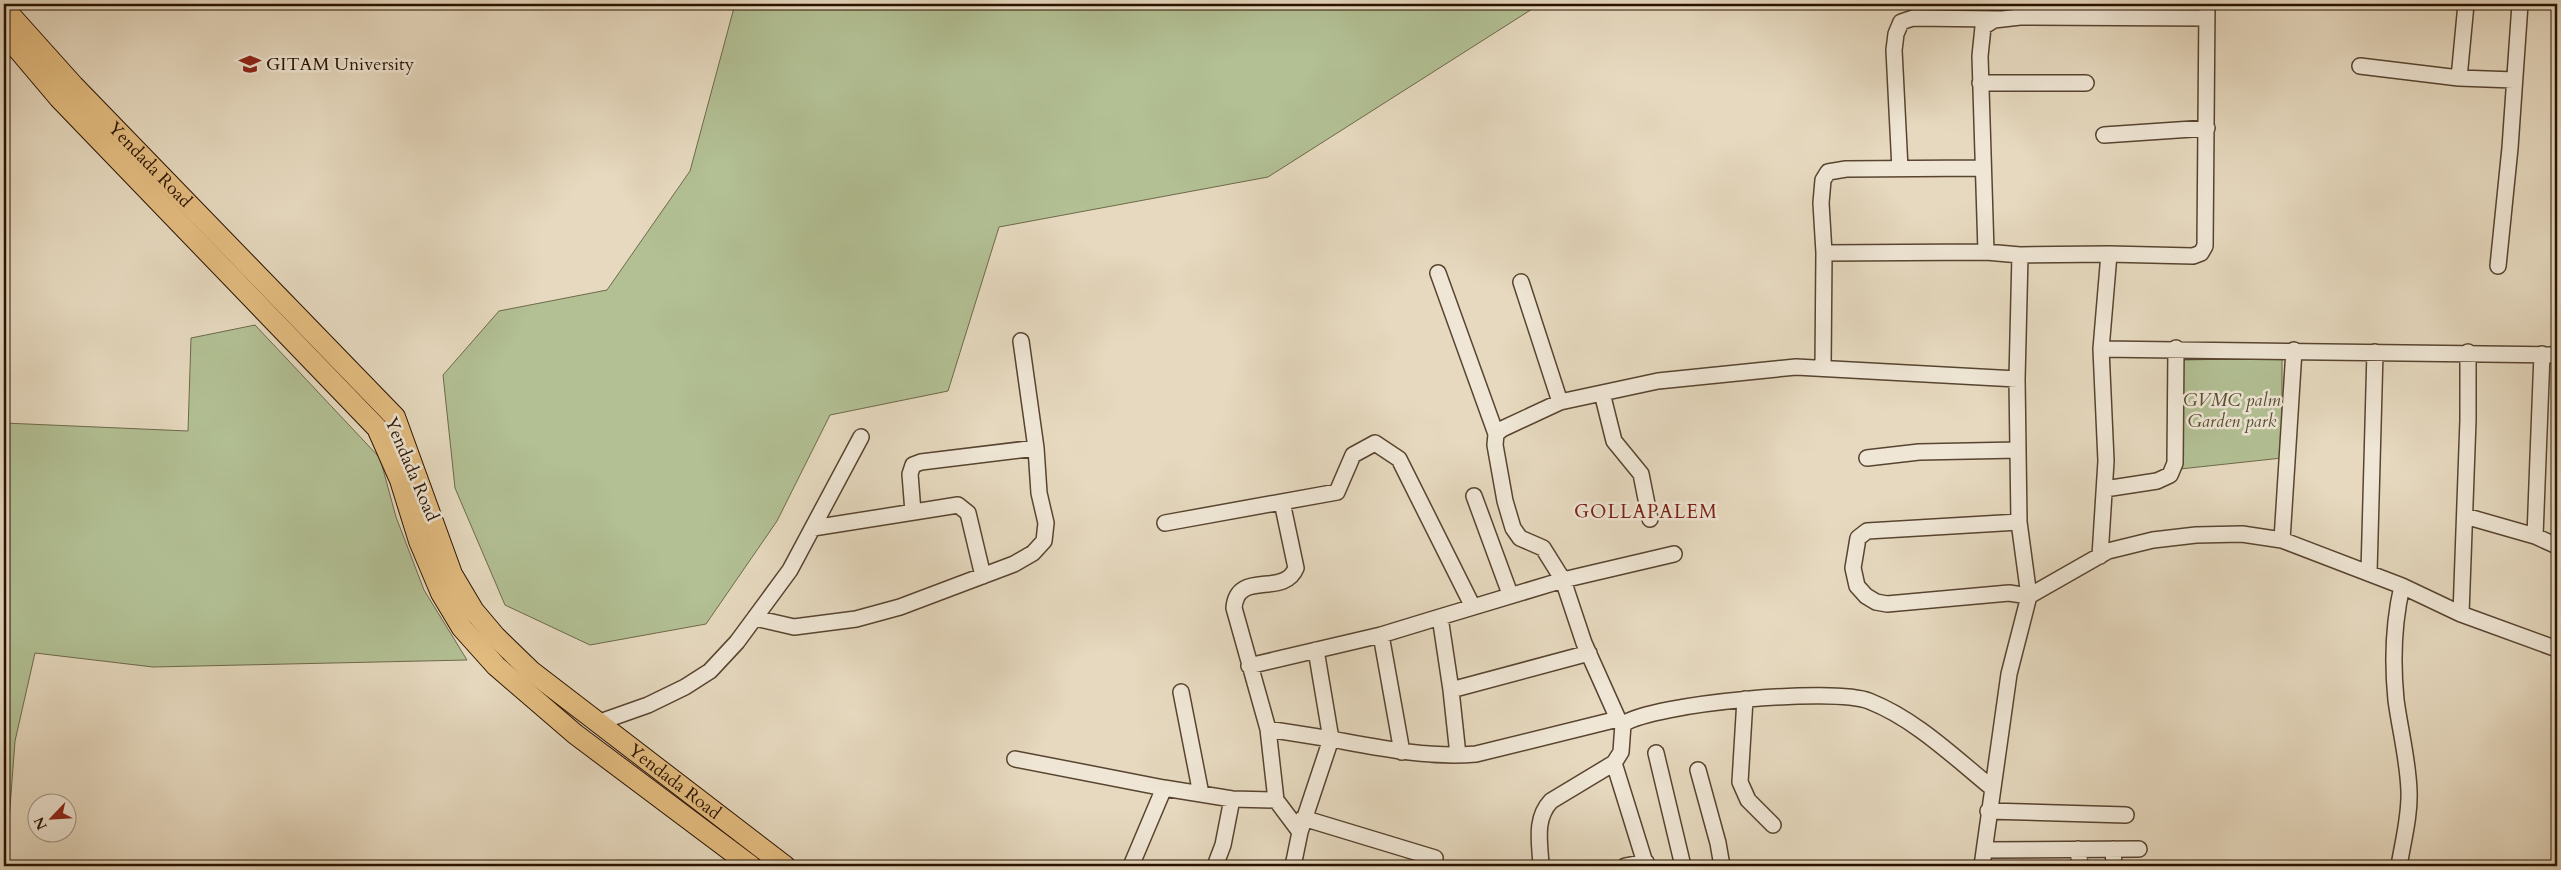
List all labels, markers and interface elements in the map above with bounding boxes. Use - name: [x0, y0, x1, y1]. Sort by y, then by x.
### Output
- school or university icon: GITAM University: [237, 51, 263, 77]
- place label: GITAM University: [266, 52, 415, 77]
- street label: Yendada Road: [102, 116, 198, 214]
- park label: GVMC palm Garden park: [2183, 388, 2281, 434]
- street label: Yendada Road: [378, 413, 445, 526]
- district label: GOLLAPALEM: [1574, 499, 1718, 525]
- street label: Yendada Road: [623, 738, 726, 826]
- north arrow: [28, 792, 78, 842]
- text: N: [29, 814, 52, 833]

